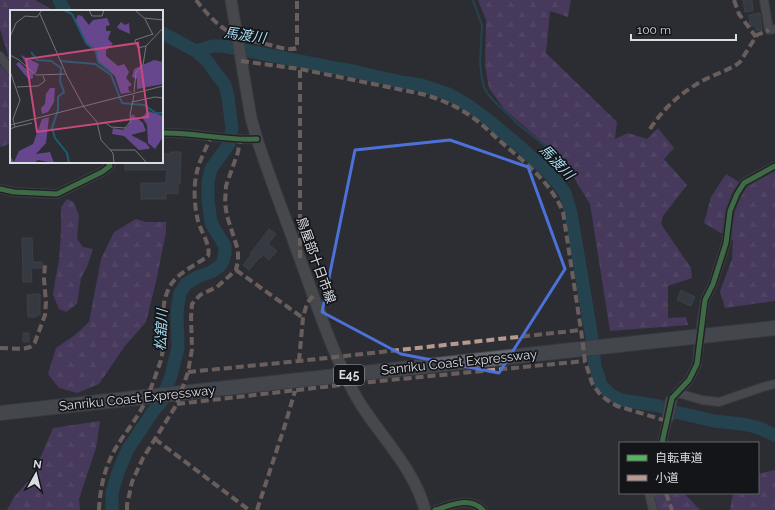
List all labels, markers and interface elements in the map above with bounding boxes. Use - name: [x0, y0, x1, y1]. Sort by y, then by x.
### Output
- inset map: [10, 10, 163, 163]
- scale bar: [631, 16, 736, 42]
- text: 100 m: [637, 23, 671, 37]
- water label: 馬渡川: [223, 24, 269, 46]
- water label: 馬渡川: [537, 141, 579, 184]
- street label: 鳥屋部十日市線: [293, 215, 339, 305]
- water label: 松舘川: [152, 307, 170, 351]
- street label: Sanriku Coast Expressway: [380, 346, 538, 378]
- road number: E45: [334, 365, 364, 385]
- street label: Sanriku Coast Expressway: [58, 382, 216, 414]
- legend: [619, 442, 759, 494]
- text: 自転車道: [655, 451, 703, 465]
- north arrow: [16, 454, 56, 494]
- text: N: [32, 458, 42, 472]
- text: 小道: [655, 471, 679, 485]

